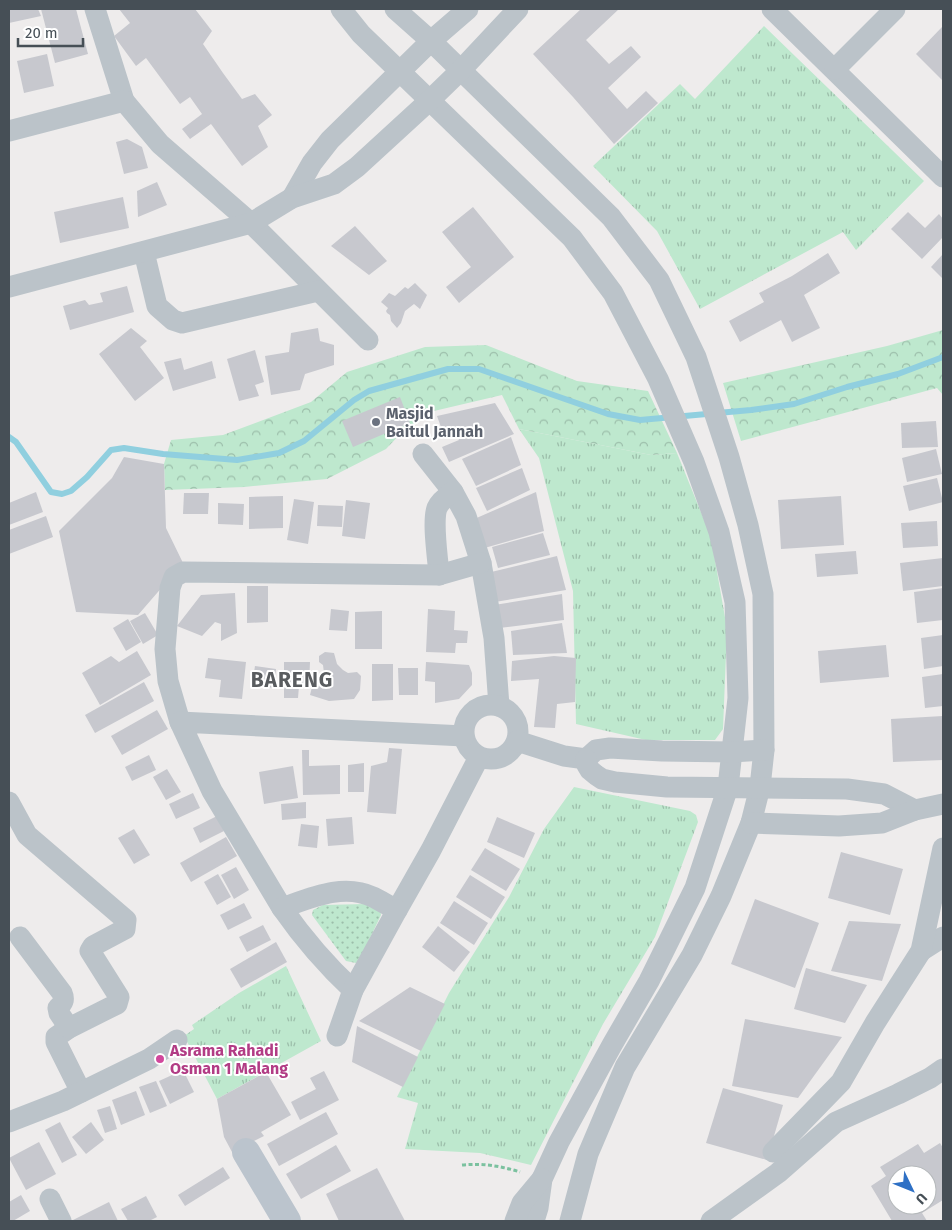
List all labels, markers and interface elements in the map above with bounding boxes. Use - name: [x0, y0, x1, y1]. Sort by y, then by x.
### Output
- scale bar: [18, 15, 82, 47]
- text: 20 m: [25, 24, 58, 42]
- place label: Masjid Baitul Jannah: [386, 404, 483, 441]
- marker: Masjid Baitul Jannah: [370, 416, 382, 428]
- district label: BARENG: [251, 667, 333, 693]
- place label: Asrama Rahadi Osman 1 Malang: [169, 1041, 288, 1078]
- marker: Asrama Rahadi Osman 1 Malang: [154, 1053, 166, 1065]
- north arrow: [887, 1165, 937, 1215]
- text: U: [912, 1189, 930, 1208]

